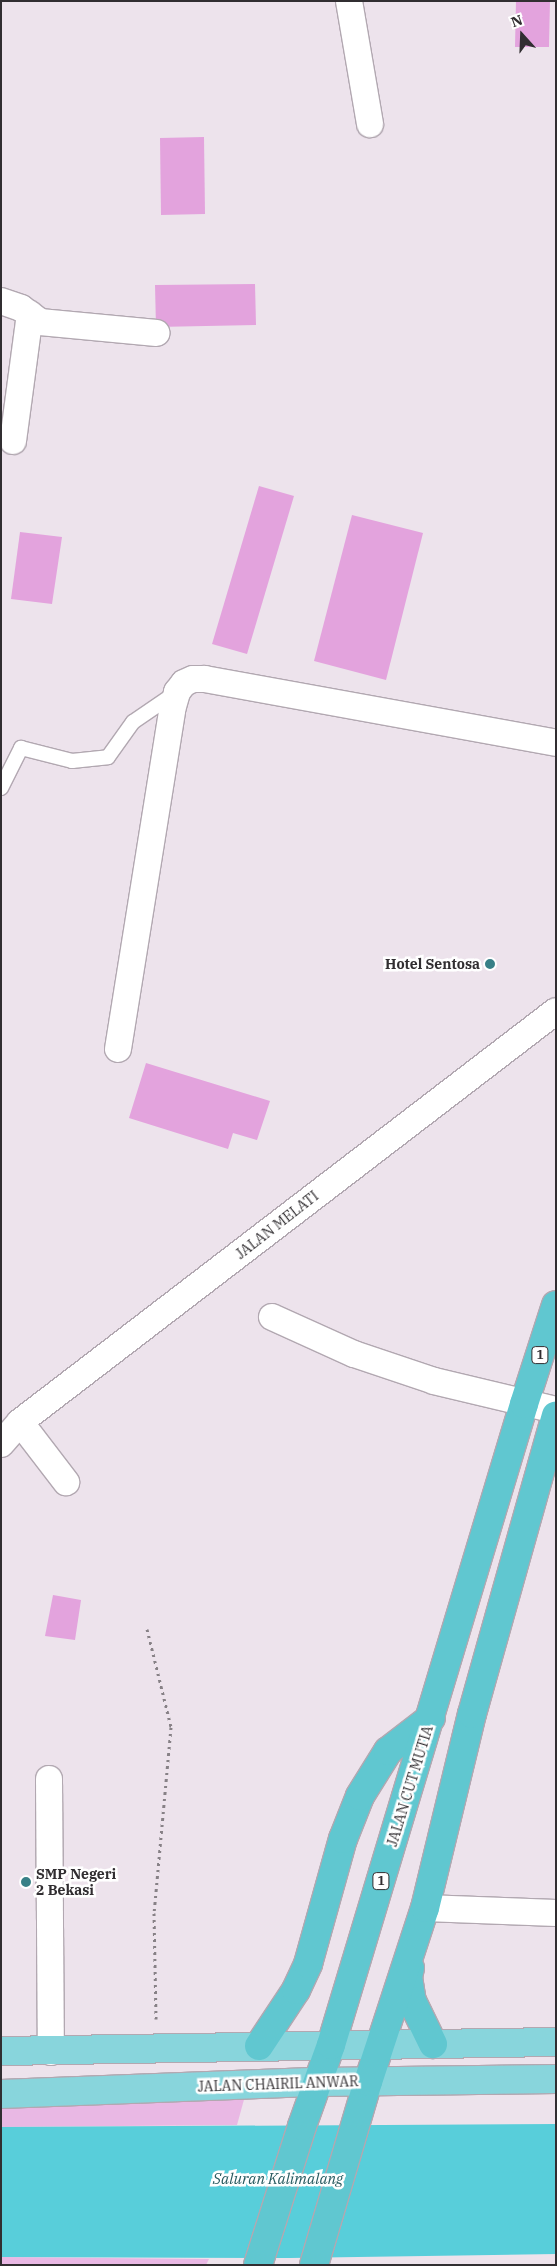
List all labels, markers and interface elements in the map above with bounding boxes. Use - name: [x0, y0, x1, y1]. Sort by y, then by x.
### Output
- north arrow: [497, 10, 547, 60]
- text: N: [509, 11, 525, 31]
- place label: Hotel Sentosa: [385, 956, 480, 972]
- marker: Hotel Sentosa: [484, 958, 496, 970]
- street label: JALAN MELATI: [232, 1188, 322, 1262]
- road number: 1: [531, 1346, 549, 1364]
- street label: JALAN CUT MUTIA: [384, 1723, 436, 1849]
- place label: SMP Negeri 2 Bekasi: [36, 1866, 116, 1898]
- road number: 1: [372, 1872, 390, 1890]
- marker: SMP Negeri 2 Bekasi: [20, 1876, 32, 1888]
- street label: JALAN CHAIRIL ANWAR: [197, 2073, 359, 2095]
- water label: Saluran Kalimalang: [213, 2170, 343, 2188]

